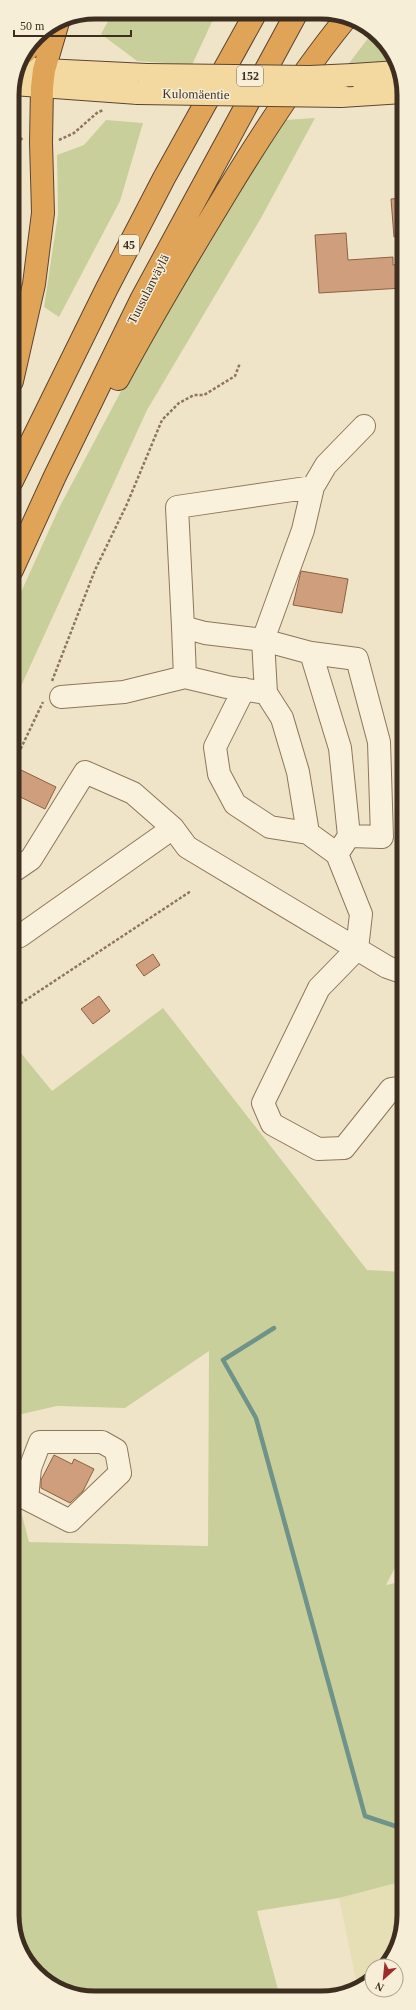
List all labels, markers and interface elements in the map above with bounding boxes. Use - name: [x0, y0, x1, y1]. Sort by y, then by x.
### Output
- scale bar: [14, 12, 131, 38]
- text: 50 m: [20, 19, 45, 33]
- road number: 152: [237, 66, 263, 86]
- street label: Kulomäentie: [162, 86, 230, 102]
- road number: 45: [119, 235, 139, 255]
- street label: Tuusulanväylä: [124, 251, 172, 326]
- north arrow: [364, 1958, 404, 1998]
- text: N: [373, 1980, 386, 1994]

